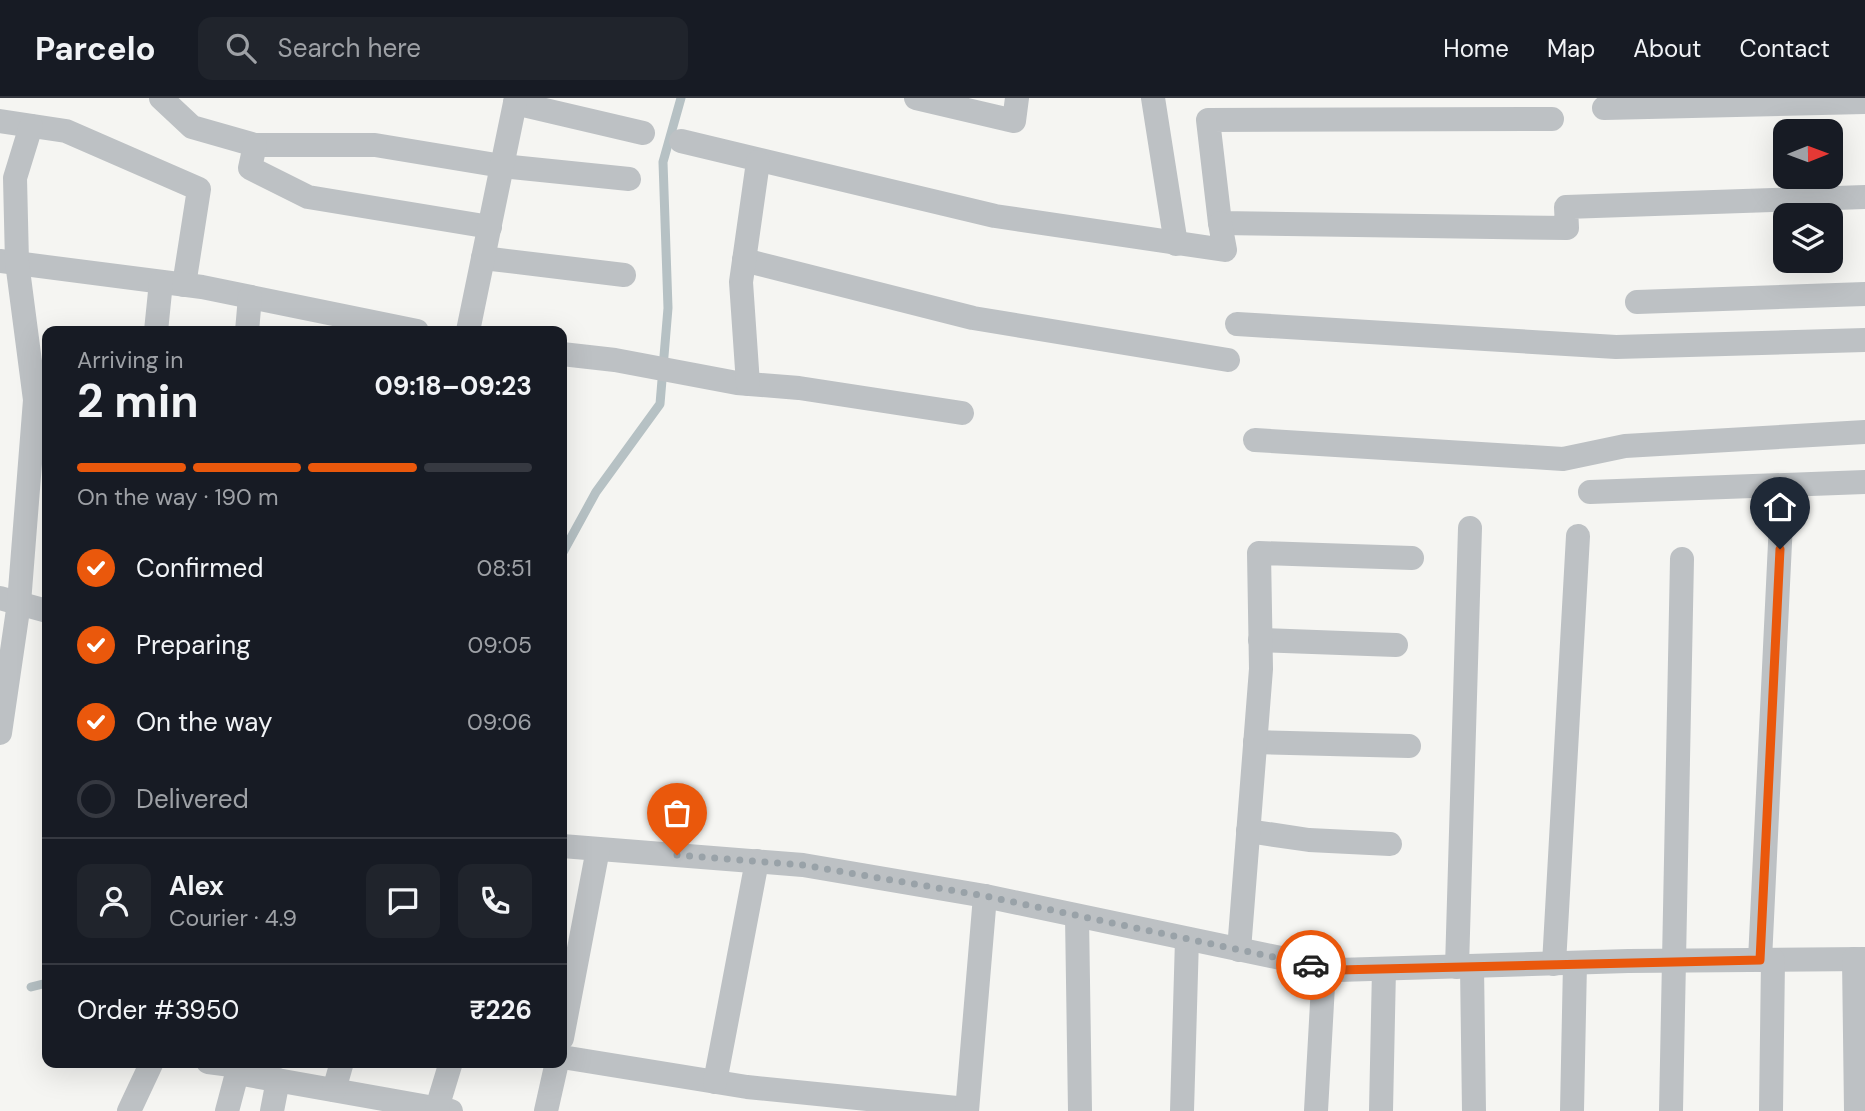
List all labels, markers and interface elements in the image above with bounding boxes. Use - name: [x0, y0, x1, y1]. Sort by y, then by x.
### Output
- search box: [198, 17, 688, 80]
- text: Parcelo: [35, 27, 156, 70]
- icon: search: [222, 29, 260, 67]
- text: Search here: [278, 31, 421, 65]
- text: Home: [1443, 33, 1509, 64]
- text: Map: [1547, 33, 1595, 64]
- text: About: [1633, 33, 1702, 64]
- text: Contact: [1740, 33, 1830, 64]
- north arrow: [1773, 119, 1843, 189]
- map controls: [1773, 119, 1843, 273]
- button: layers: [1773, 203, 1843, 273]
- text: Arriving in: [77, 345, 183, 375]
- text: 09:18–09:23: [374, 369, 532, 403]
- text: 2 min: [77, 371, 199, 431]
- pin: [1750, 477, 1810, 549]
- text: On the way · 190 m: [77, 482, 278, 512]
- icon: home: [1761, 488, 1799, 526]
- icon: check: [77, 549, 115, 587]
- text: Confirmed: [136, 551, 263, 585]
- text: 08:51: [476, 553, 532, 583]
- icon: check: [77, 626, 115, 664]
- text: Preparing: [136, 628, 251, 662]
- text: 09:05: [467, 630, 532, 660]
- icon: check: [77, 703, 115, 741]
- text: On the way: [136, 705, 272, 739]
- text: 09:06: [467, 707, 532, 737]
- text: Delivered: [136, 782, 249, 816]
- pin: [647, 783, 707, 855]
- icon: bag: [658, 794, 696, 832]
- button: person: [77, 864, 151, 938]
- button: chat: [366, 864, 440, 938]
- button: phone: [458, 864, 532, 938]
- text: Alex: [169, 869, 224, 903]
- text: Courier · 4.9: [169, 903, 297, 933]
- courier: [1276, 930, 1346, 1000]
- icon: car: [1292, 946, 1330, 984]
- text: Order #3950: [77, 993, 239, 1027]
- text: ₹226: [470, 993, 532, 1027]

